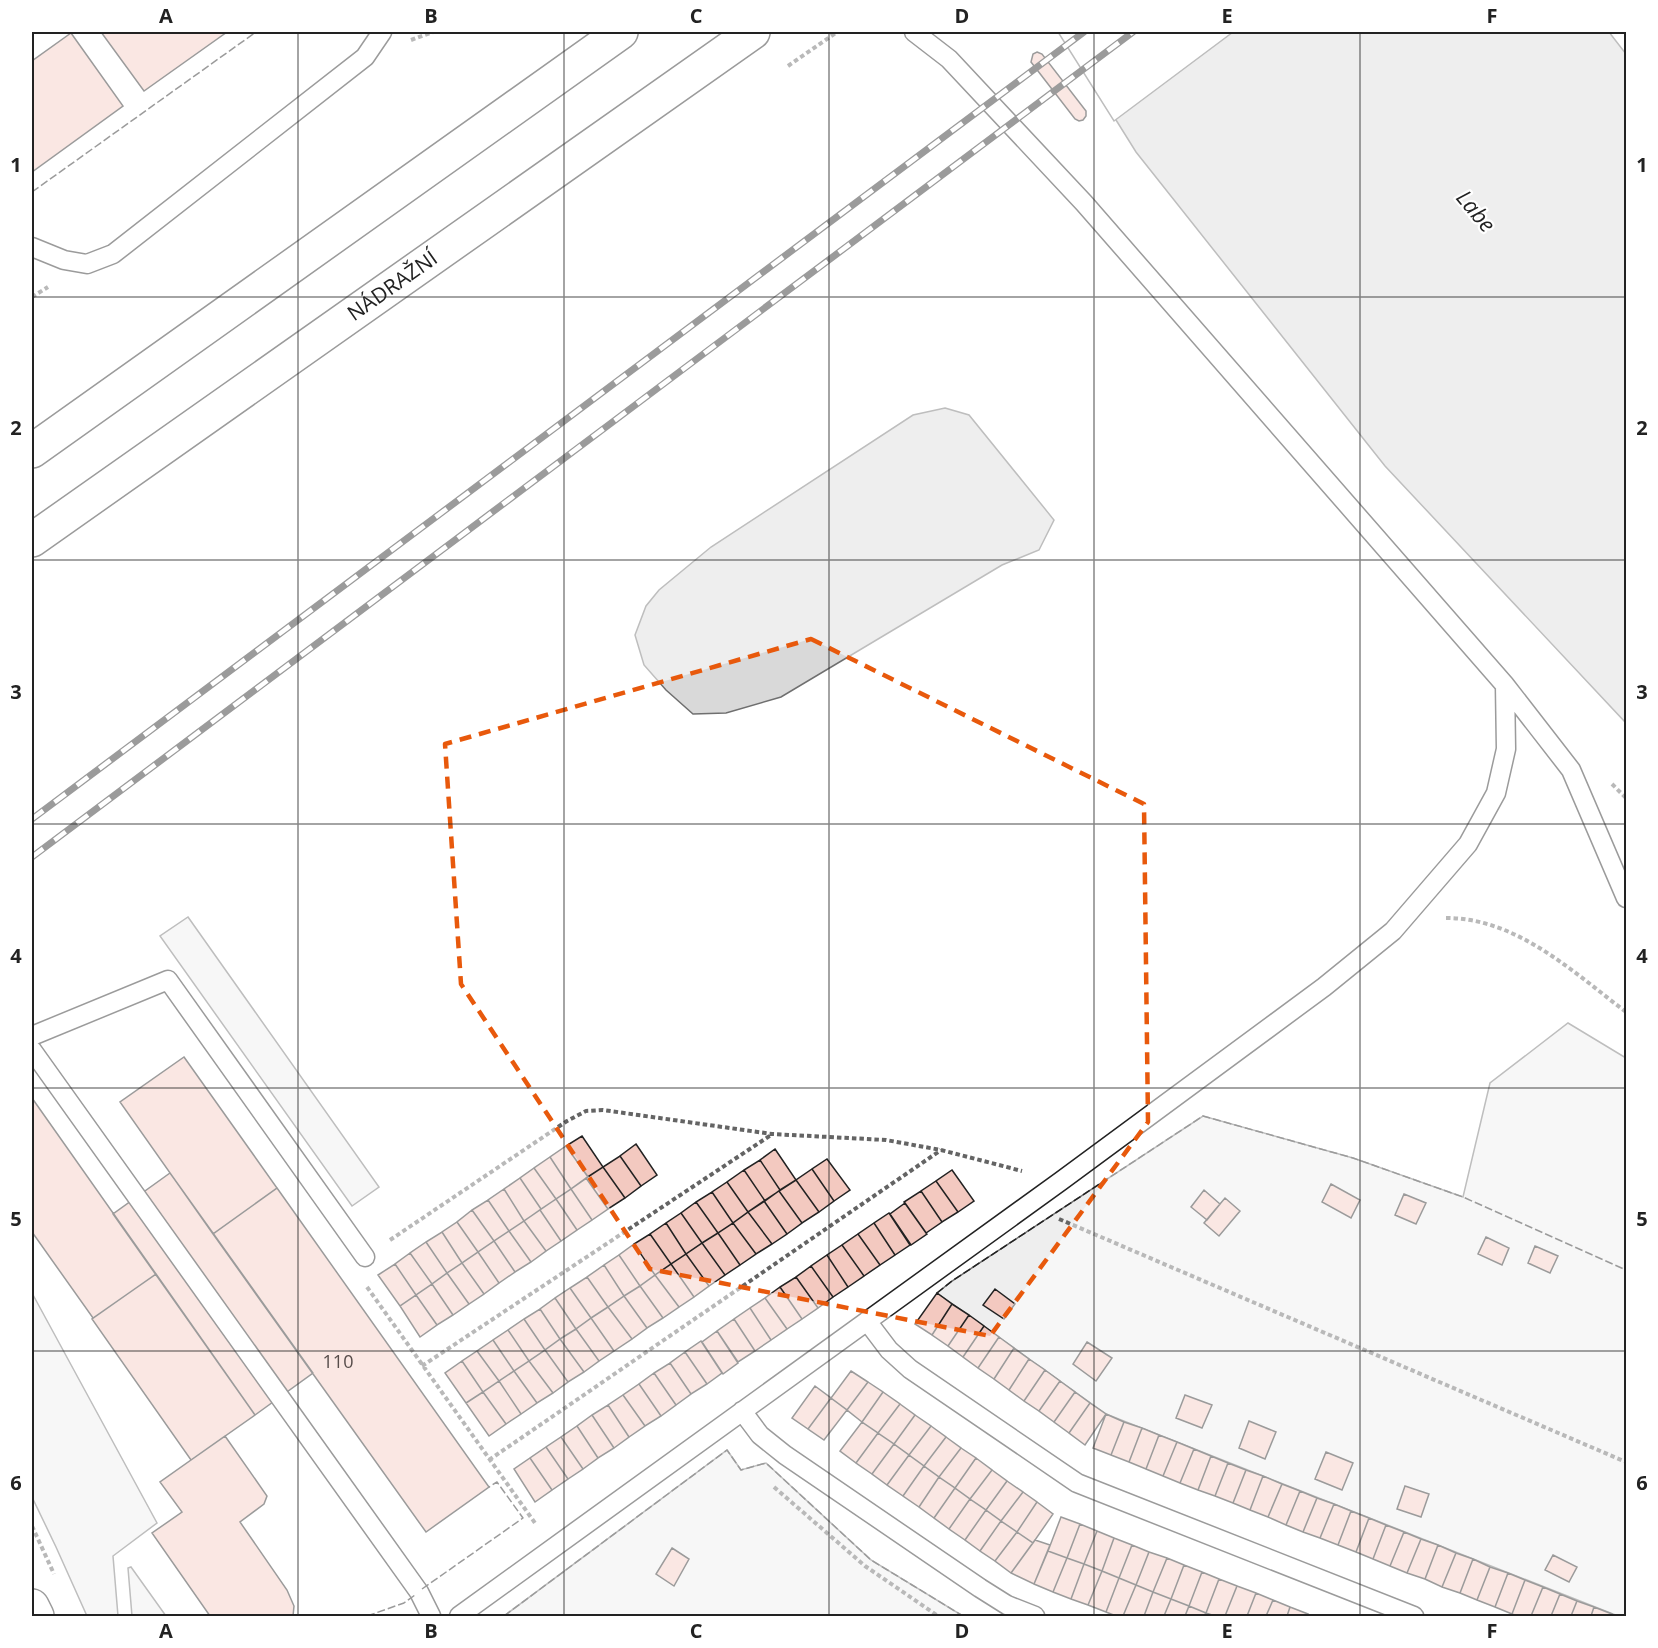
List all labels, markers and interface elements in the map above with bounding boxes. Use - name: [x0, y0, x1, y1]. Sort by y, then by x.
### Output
- text: A: [159, 2, 173, 29]
- text: B: [424, 2, 438, 29]
- text: C: [690, 2, 703, 29]
- text: D: [955, 2, 969, 29]
- text: E: [1221, 2, 1233, 29]
- text: F: [1487, 2, 1497, 29]
- text: 1: [10, 151, 22, 178]
- text: 1: [1636, 151, 1648, 178]
- water label: Labe: [1450, 183, 1503, 238]
- street label: NÁDRAŽNÍ: [341, 244, 443, 327]
- text: 2: [10, 414, 22, 441]
- text: 2: [1636, 414, 1648, 441]
- text: 3: [10, 678, 22, 705]
- text: 3: [1636, 678, 1648, 705]
- text: 4: [10, 942, 22, 969]
- text: 4: [1636, 942, 1648, 969]
- text: 5: [10, 1205, 22, 1232]
- text: 5: [1636, 1205, 1648, 1232]
- house number: 110: [323, 1349, 353, 1373]
- text: 6: [10, 1469, 22, 1496]
- text: 6: [1636, 1469, 1648, 1496]
- text: A: [159, 1617, 173, 1644]
- text: B: [424, 1617, 438, 1644]
- text: C: [690, 1617, 703, 1644]
- text: D: [955, 1617, 969, 1644]
- text: E: [1221, 1617, 1233, 1644]
- text: F: [1487, 1617, 1497, 1644]

